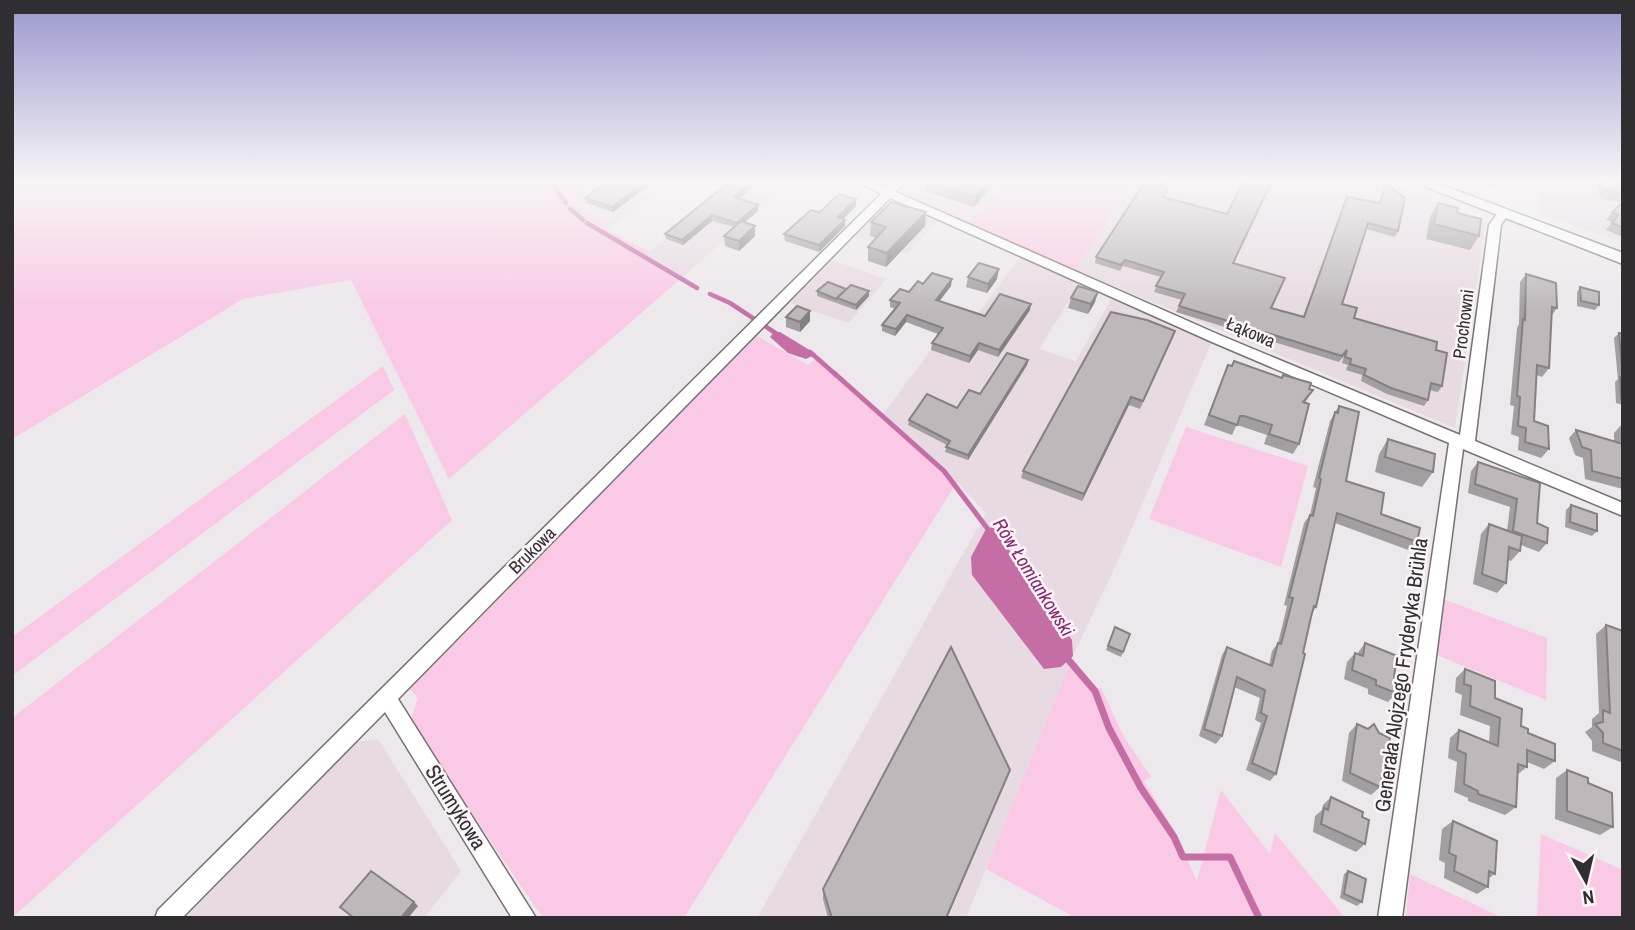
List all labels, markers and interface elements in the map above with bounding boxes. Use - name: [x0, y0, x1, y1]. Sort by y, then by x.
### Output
- street label: Prochowni: [1446, 288, 1480, 360]
- street label: Łąkowa: [1223, 311, 1279, 353]
- water label: Rów Łomiankowski: [987, 513, 1081, 642]
- street label: Brukowa: [503, 521, 561, 579]
- street label: Generała Alojzego Fryderyka Brühla: [1367, 536, 1435, 814]
- street label: Strumykowa: [419, 759, 494, 855]
- north arrow: [1551, 846, 1621, 916]
- text: N: [1581, 884, 1596, 911]

